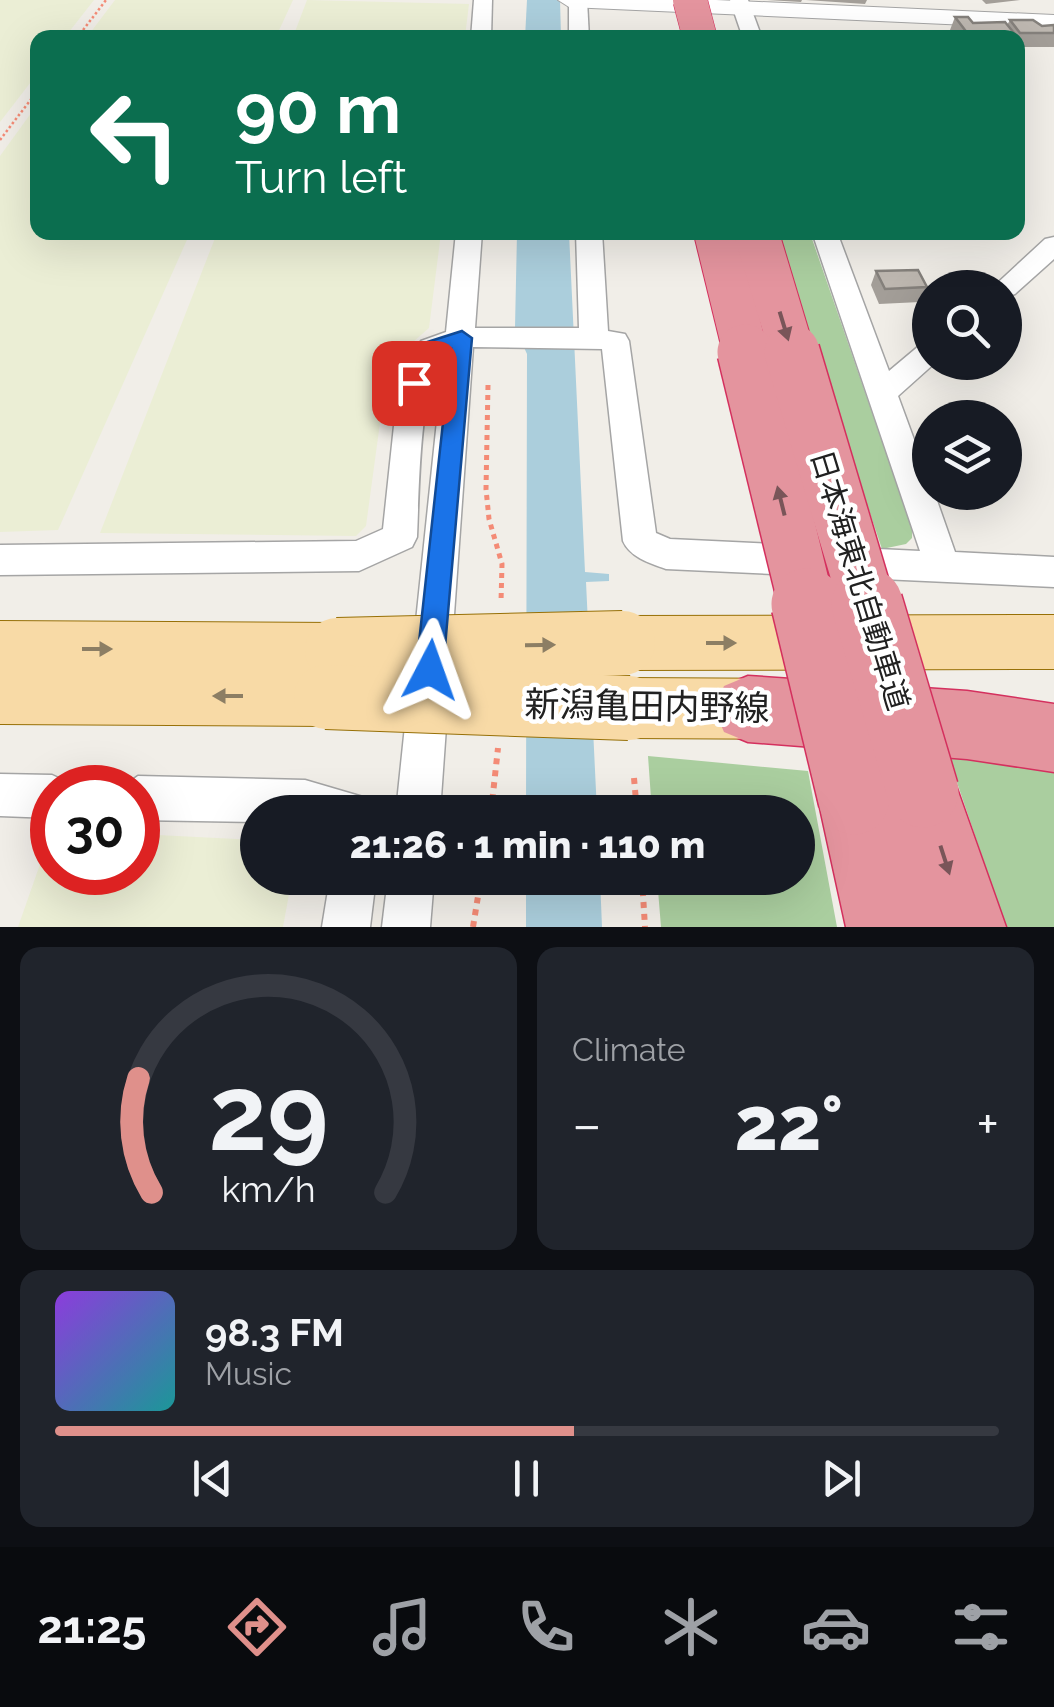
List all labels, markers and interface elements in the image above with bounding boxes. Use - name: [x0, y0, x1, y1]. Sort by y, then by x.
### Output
- text: 90 m: [235, 67, 401, 149]
- icon: left: [70, 70, 200, 200]
- text: Turn left: [235, 151, 407, 204]
- map controls: [912, 270, 1022, 510]
- button: search: [912, 270, 1022, 380]
- one-way arrow: [777, 311, 792, 342]
- pin: [372, 341, 457, 426]
- icon: arrive: [387, 356, 442, 411]
- button: layers: [912, 400, 1022, 510]
- street label: 日本海東北自動車道: [804, 446, 916, 714]
- one-way arrow: [773, 485, 788, 516]
- position arrow: [378, 618, 482, 722]
- one-way arrow: [705, 635, 737, 651]
- one-way arrow: [524, 637, 556, 653]
- one-way arrow: [82, 641, 114, 657]
- street label: 新潟亀田内野線: [524, 683, 770, 729]
- one-way arrow: [212, 688, 244, 704]
- speed limit sign: 30: [30, 765, 160, 895]
- text: 21:26 · 1 min · 110 m: [350, 822, 705, 867]
- one-way arrow: [938, 845, 953, 875]
- text: Climate: [572, 1031, 686, 1068]
- text: 29: [209, 1052, 328, 1174]
- text: 22°: [735, 1079, 843, 1168]
- text: −: [572, 1092, 602, 1157]
- text: +: [976, 1092, 999, 1157]
- text: km/h: [221, 1168, 316, 1210]
- text: 98.3 FM: [205, 1310, 344, 1355]
- text: Music: [205, 1355, 292, 1392]
- icon: previous: [185, 1451, 240, 1506]
- icon: pause: [499, 1451, 554, 1506]
- icon: next: [814, 1451, 869, 1506]
- icon: directions: [222, 1592, 292, 1662]
- icon: music: [367, 1592, 437, 1662]
- icon: phone: [511, 1592, 581, 1662]
- icon: climate: [656, 1592, 726, 1662]
- icon: car: [801, 1592, 871, 1662]
- icon: filters: [946, 1592, 1016, 1662]
- text: 21:25: [37, 1601, 147, 1654]

